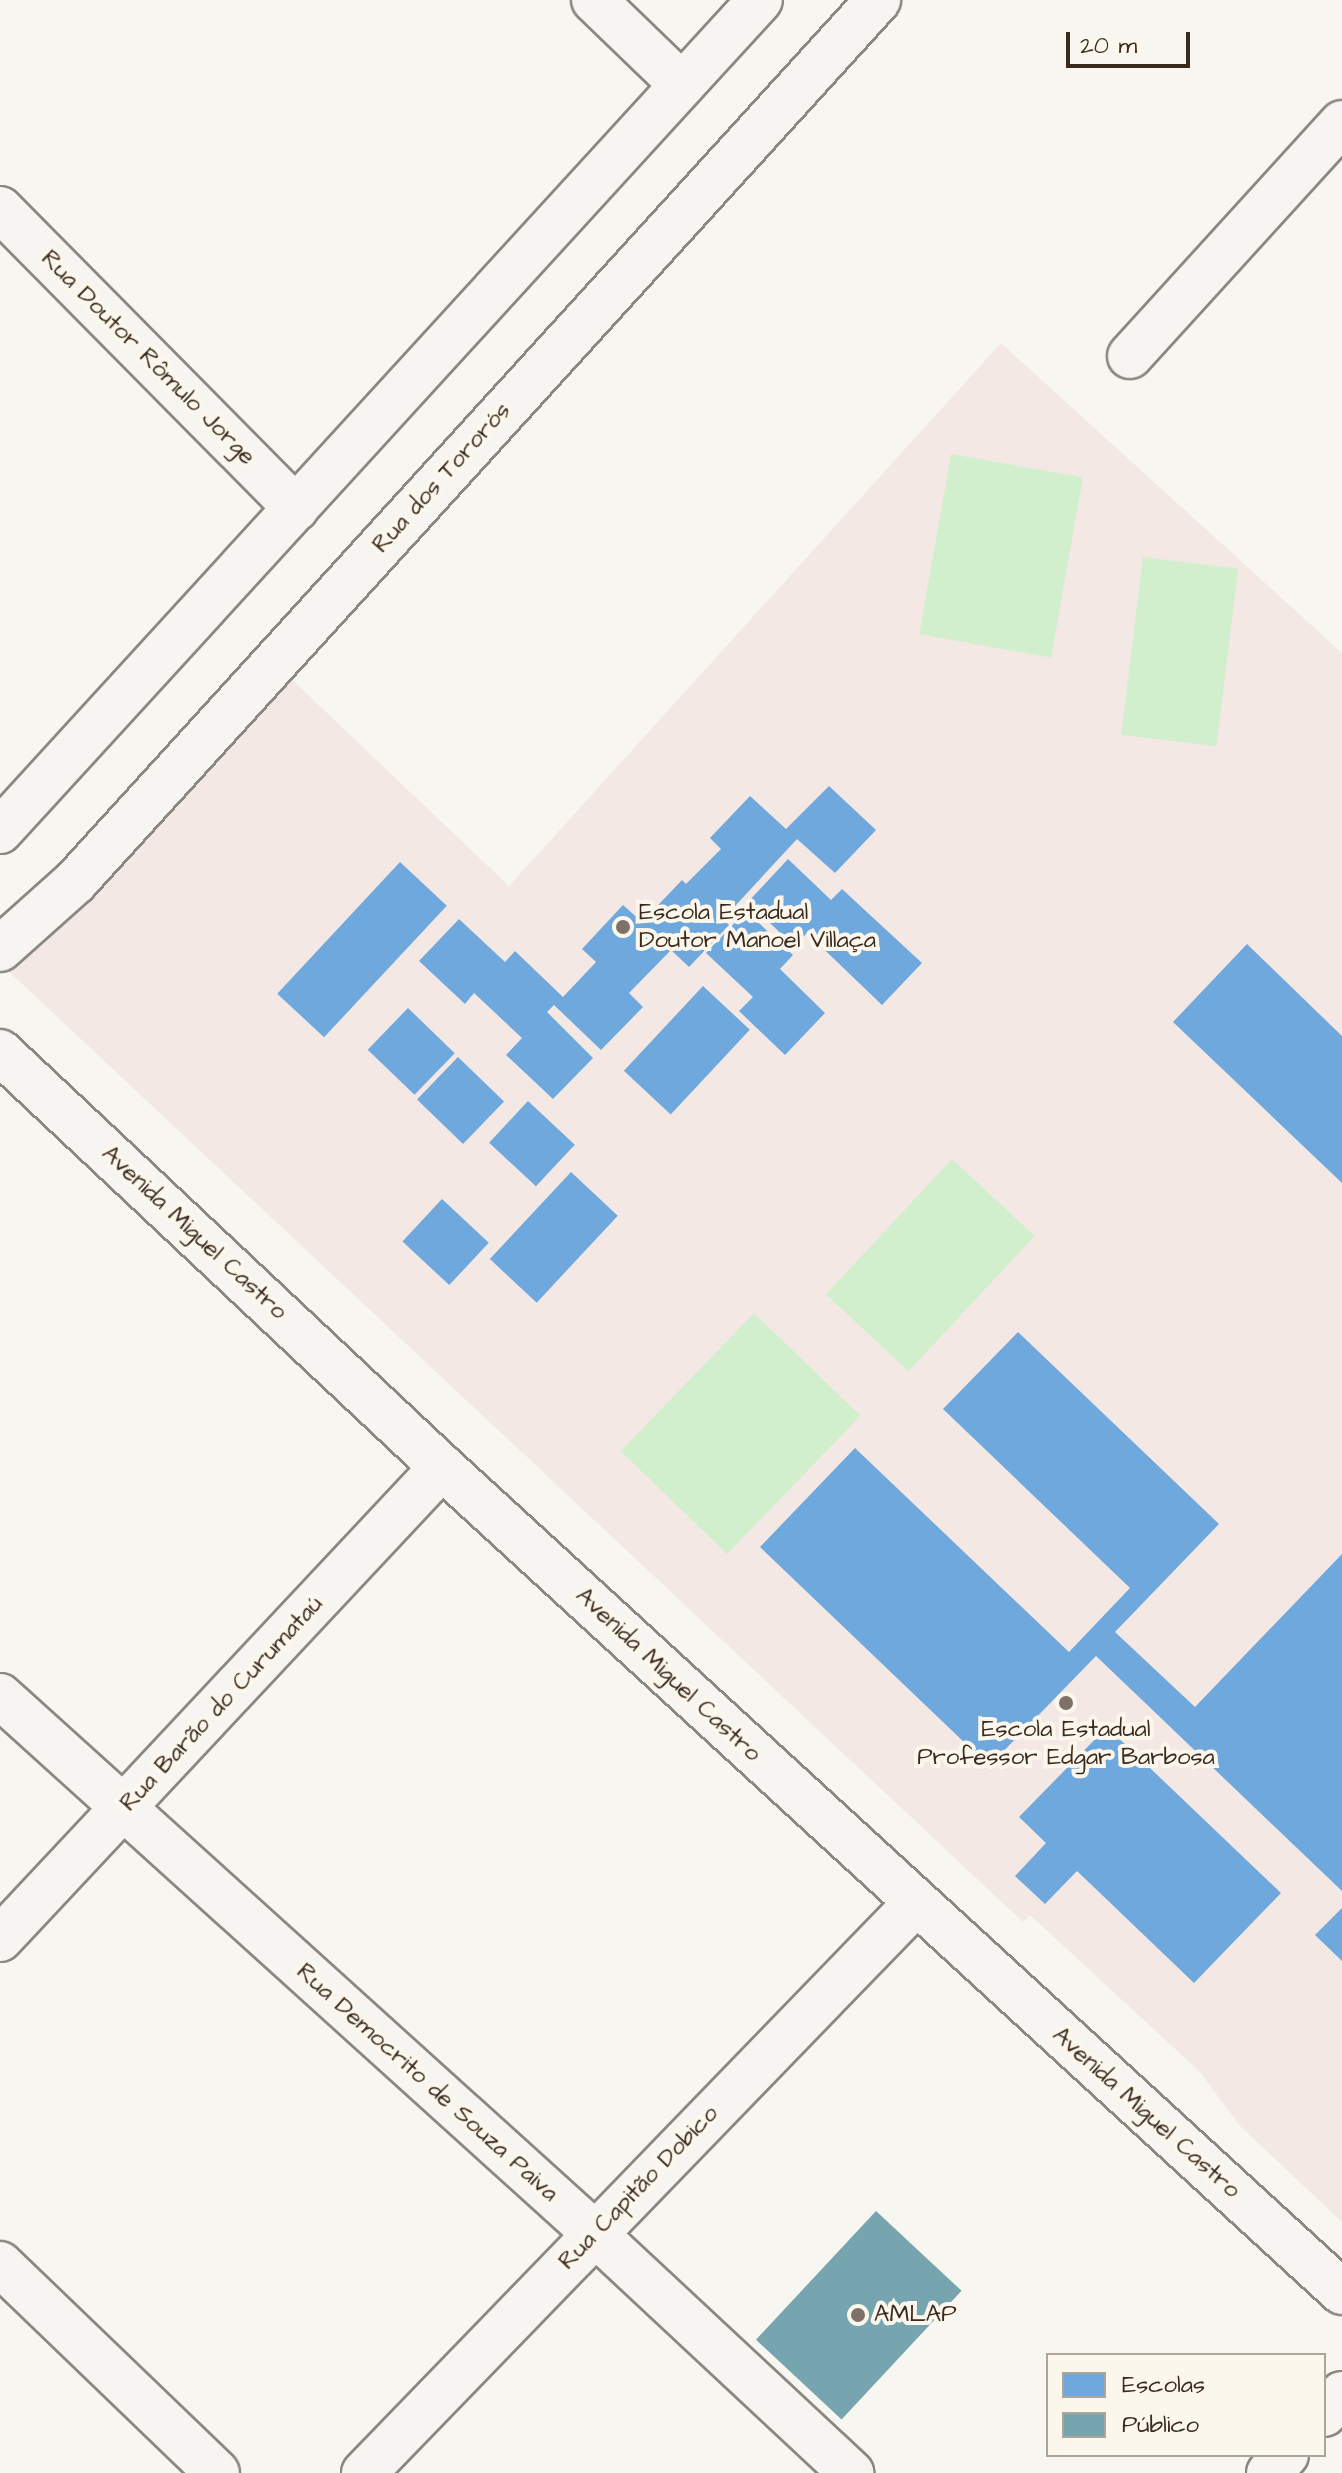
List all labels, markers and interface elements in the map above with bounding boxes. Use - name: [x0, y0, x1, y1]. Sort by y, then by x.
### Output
- scale bar: [1070, 16, 1194, 66]
- text: 20 m: [1080, 29, 1137, 63]
- street label: Rua Doutor Rômulo Jorge: [35, 245, 261, 471]
- street label: Rua dos Tororós: [367, 397, 517, 559]
- place label: Escola Estadual Doutor Manoel Villaça: [639, 899, 876, 955]
- marker: Escola Estadual Doutor Manoel Villaça: [614, 918, 632, 936]
- street label: Avenida Miguel Castro: [95, 1140, 293, 1326]
- street label: Avenida Miguel Castro: [569, 1582, 767, 1768]
- street label: Rua Barão do Curumataú: [115, 1590, 329, 1818]
- marker: Escola Estadual Professor Edgar Barbosa: [1057, 1694, 1075, 1712]
- place label: Escola Estadual Professor Edgar Barbosa: [917, 1716, 1215, 1772]
- street label: Rua Democrito de Souza Paiva: [290, 1958, 564, 2208]
- street label: Avenida Miguel Castro: [1046, 2021, 1246, 2205]
- street label: Rua Capitão Dobico: [553, 2100, 725, 2276]
- place label: AMLAP: [874, 2301, 957, 2329]
- marker: AMLAP: [849, 2306, 867, 2324]
- legend: [1046, 2353, 1326, 2457]
- text: Escolas: [1122, 2368, 1205, 2402]
- text: Público: [1122, 2408, 1199, 2442]

